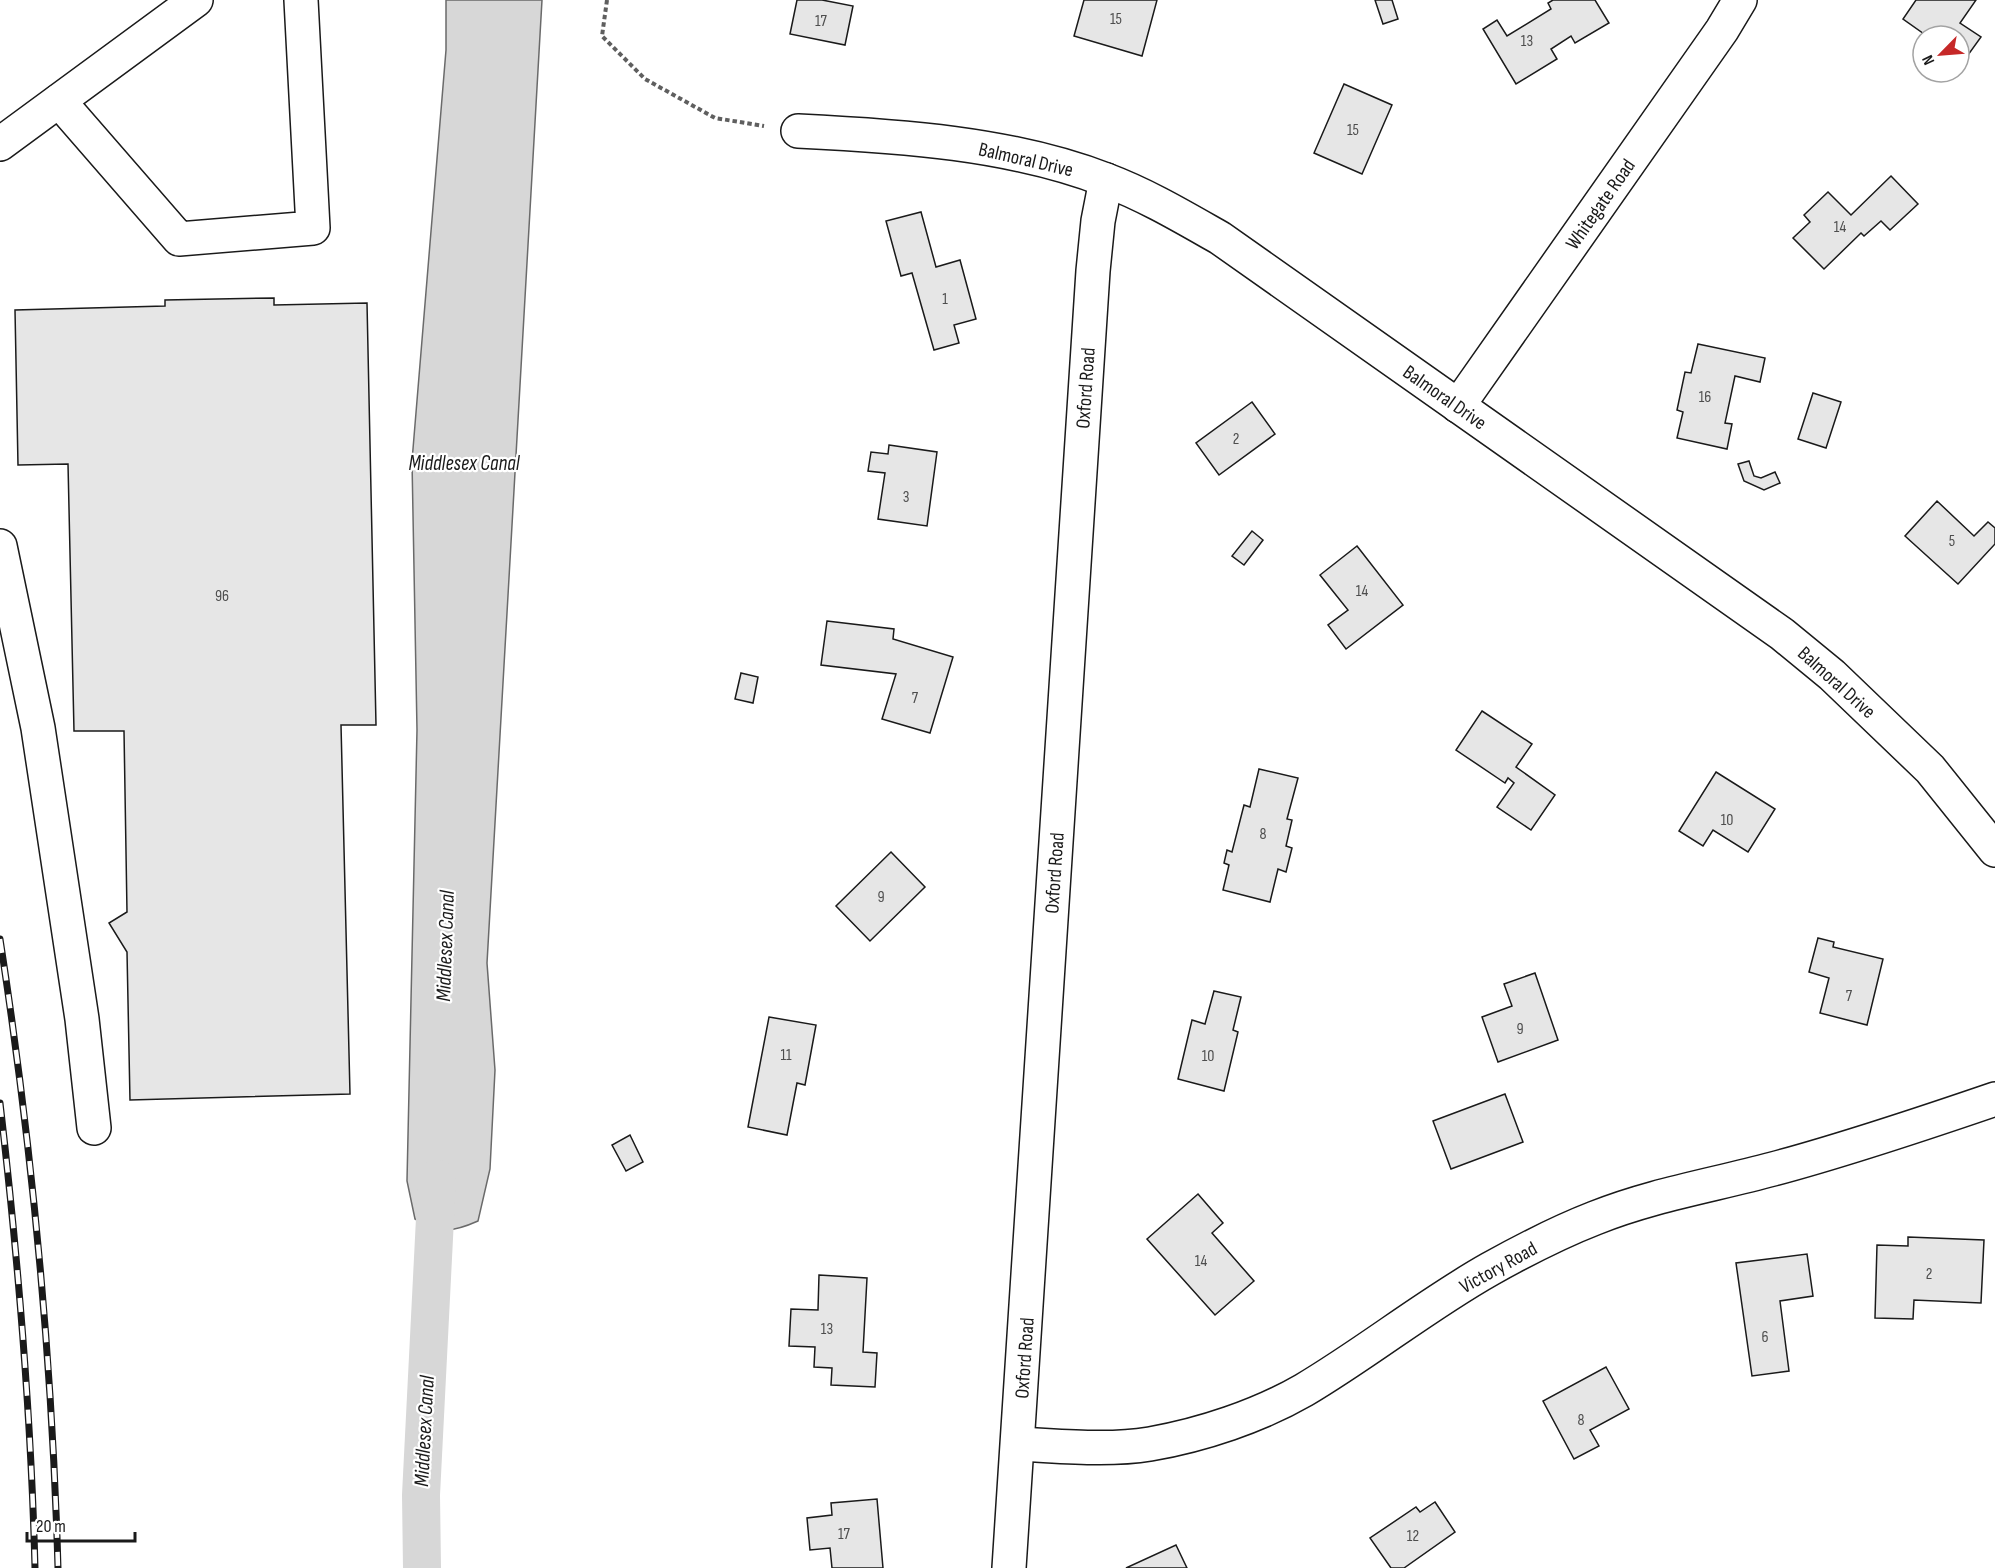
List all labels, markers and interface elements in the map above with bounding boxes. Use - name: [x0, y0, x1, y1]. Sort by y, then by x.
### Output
- house number: 15: [1110, 10, 1122, 29]
- house number: 17: [815, 12, 828, 31]
- north arrow: [1911, 24, 1971, 84]
- house number: 13: [1521, 32, 1533, 51]
- text: N: [1918, 52, 1939, 68]
- house number: 15: [1347, 121, 1359, 140]
- street label: Balmoral Drive: [976, 137, 1075, 183]
- street label: Whitegate Road: [1561, 155, 1641, 255]
- house number: 14: [1834, 218, 1846, 237]
- house number: 1: [942, 290, 948, 309]
- street label: Oxford Road: [1071, 347, 1101, 429]
- street label: Balmoral Drive: [1398, 360, 1491, 435]
- house number: 16: [1699, 388, 1711, 407]
- house number: 2: [1233, 430, 1239, 449]
- water label: Middlesex Canal: [408, 451, 521, 476]
- house number: 3: [903, 488, 909, 507]
- house number: 5: [1949, 532, 1955, 551]
- house number: 14: [1356, 582, 1368, 601]
- house number: 96: [215, 587, 229, 606]
- street label: Balmoral Drive: [1792, 642, 1880, 724]
- house number: 7: [912, 689, 919, 708]
- house number: 10: [1721, 811, 1733, 830]
- house number: 8: [1259, 825, 1267, 844]
- street label: Oxford Road: [1040, 832, 1070, 914]
- house number: 9: [877, 888, 885, 907]
- water label: Middlesex Canal: [431, 889, 460, 1002]
- house number: 7: [1846, 987, 1853, 1006]
- house number: 9: [1516, 1020, 1524, 1039]
- house number: 11: [780, 1046, 792, 1065]
- house number: 10: [1202, 1047, 1214, 1066]
- street label: Victory Road: [1456, 1237, 1541, 1299]
- house number: 14: [1195, 1252, 1207, 1271]
- house number: 2: [1926, 1265, 1932, 1284]
- street label: Oxford Road: [1010, 1317, 1040, 1399]
- house number: 13: [821, 1320, 833, 1339]
- house number: 6: [1761, 1328, 1769, 1347]
- water label: Middlesex Canal: [409, 1374, 440, 1487]
- house number: 8: [1577, 1411, 1585, 1430]
- scale bar: [27, 1505, 135, 1543]
- text: 20 m: [36, 1516, 66, 1537]
- house number: 17: [838, 1525, 851, 1544]
- house number: 12: [1407, 1527, 1419, 1546]

